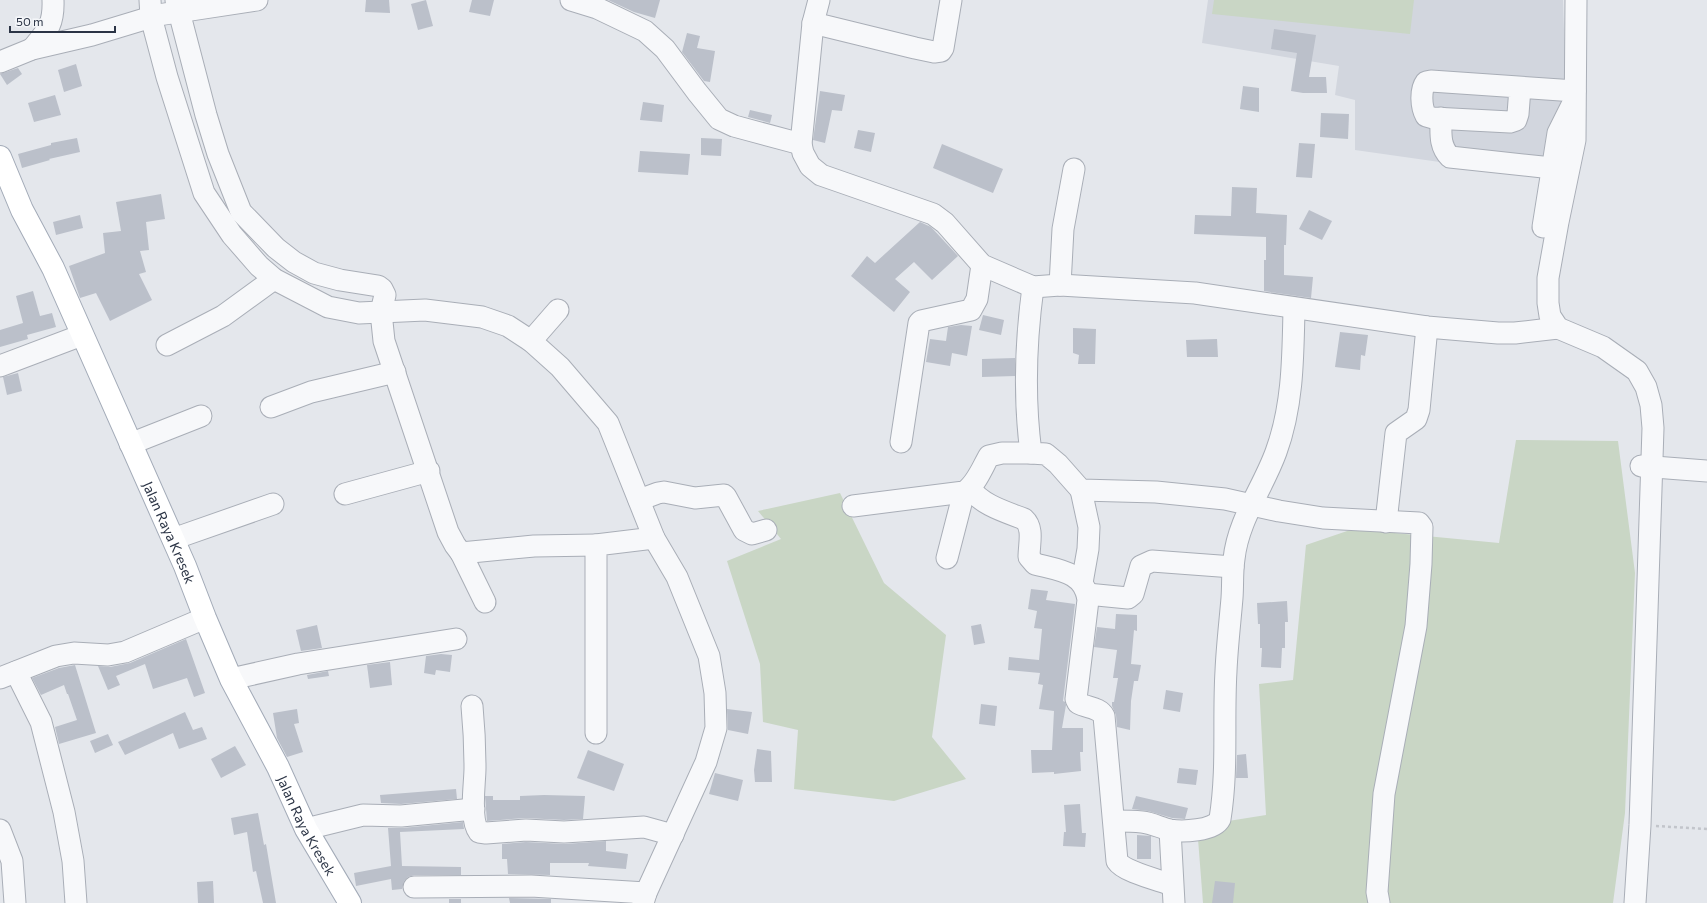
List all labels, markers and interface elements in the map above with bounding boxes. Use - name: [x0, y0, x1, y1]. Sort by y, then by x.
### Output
- scale bar: [10, 8, 115, 34]
- text: 50 m: [16, 14, 44, 28]
- street label: Jalan Raya Kresek: [140, 478, 200, 586]
- street label: Jalan Raya Kresek: [274, 773, 340, 879]

